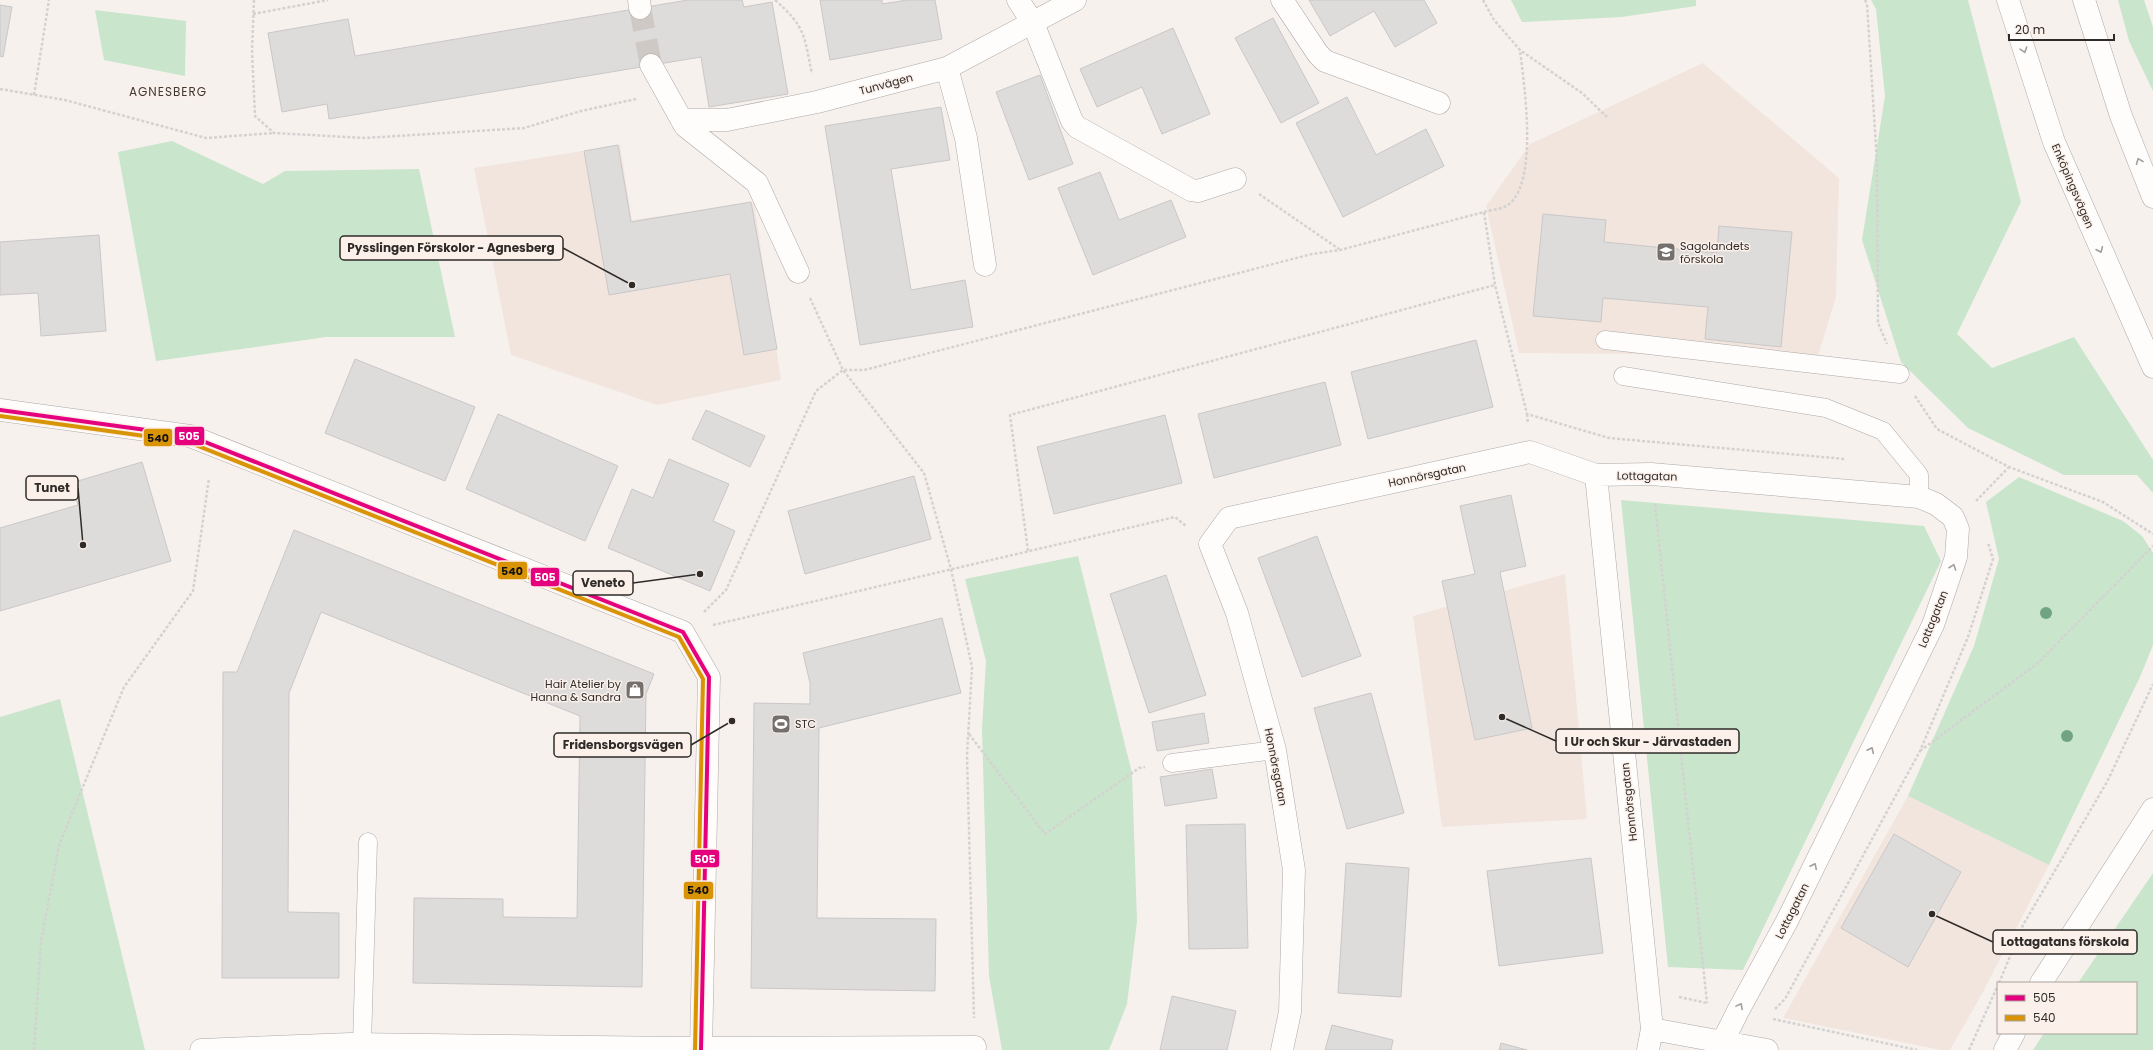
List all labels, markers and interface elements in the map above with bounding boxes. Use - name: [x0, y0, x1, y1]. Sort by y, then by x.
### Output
- scale bar: [2009, 16, 2114, 42]
- text: 20 m: [2015, 21, 2045, 38]
- one-way arrow: [2019, 47, 2028, 54]
- street label: Tunvägen: [857, 69, 915, 99]
- district label: AGNESBERG: [129, 83, 207, 100]
- street label: Enköpingsvägen: [2048, 141, 2098, 231]
- one-way arrow: [2135, 157, 2143, 164]
- callout: Pysslingen Förskolor - Agnesberg: [340, 236, 563, 260]
- place label: Sagolandets förskola: [1680, 238, 1750, 267]
- text: Pysslingen Förskolor - Agnesberg: [347, 239, 555, 256]
- school or university icon: Sagolandets förskola: [1655, 241, 1677, 263]
- one-way arrow: [2096, 247, 2104, 254]
- line badge: 505: [174, 426, 205, 446]
- line badge: 540: [143, 428, 173, 447]
- text: 505: [178, 428, 200, 444]
- text: 540: [147, 430, 169, 446]
- street label: Honnörsgatan: [1387, 459, 1467, 491]
- street label: Lottagatan: [1617, 467, 1677, 485]
- callout: Tunet: [26, 476, 78, 500]
- text: Tunet: [34, 479, 70, 496]
- line badge: 540: [497, 561, 528, 580]
- text: 540: [501, 563, 523, 579]
- one-way arrow: [1948, 564, 1956, 571]
- line badge: 505: [530, 567, 560, 587]
- text: 505: [534, 569, 556, 585]
- callout: Veneto: [573, 571, 633, 595]
- text: Veneto: [581, 574, 625, 591]
- street label: Lottagatan: [1914, 588, 1952, 650]
- place label: Hair Atelier by Hanna & Sandra: [531, 676, 622, 705]
- shop icon: Hair Atelier by Hanna & Sandra: [624, 679, 646, 701]
- sports icon: STC: [770, 713, 792, 735]
- place label: STC: [795, 716, 816, 732]
- street label: Honnörsgatan: [1261, 727, 1291, 807]
- callout: I Ur och Skur - Järvastaden: [1556, 729, 1739, 753]
- callout: Fridensborgsvägen: [554, 733, 691, 757]
- text: I Ur och Skur - Järvastaden: [1564, 733, 1732, 750]
- text: Fridensborgsvägen: [563, 736, 683, 753]
- one-way arrow: [1866, 746, 1874, 754]
- street label: Honnörsgatan: [1617, 762, 1641, 842]
- line badge: 505: [690, 849, 720, 868]
- text: 505: [694, 851, 716, 867]
- one-way arrow: [1809, 863, 1817, 871]
- street label: Lottagatan: [1771, 880, 1813, 942]
- line badge: 540: [683, 881, 714, 900]
- text: 540: [687, 882, 709, 898]
- callout: Lottagatans förskola: [1993, 930, 2137, 954]
- text: Lottagatans förskola: [2001, 933, 2129, 950]
- legend: [1997, 982, 2137, 1034]
- text: 505: [2033, 989, 2056, 1006]
- one-way arrow: [1736, 1003, 1743, 1010]
- text: 540: [2033, 1009, 2056, 1026]

